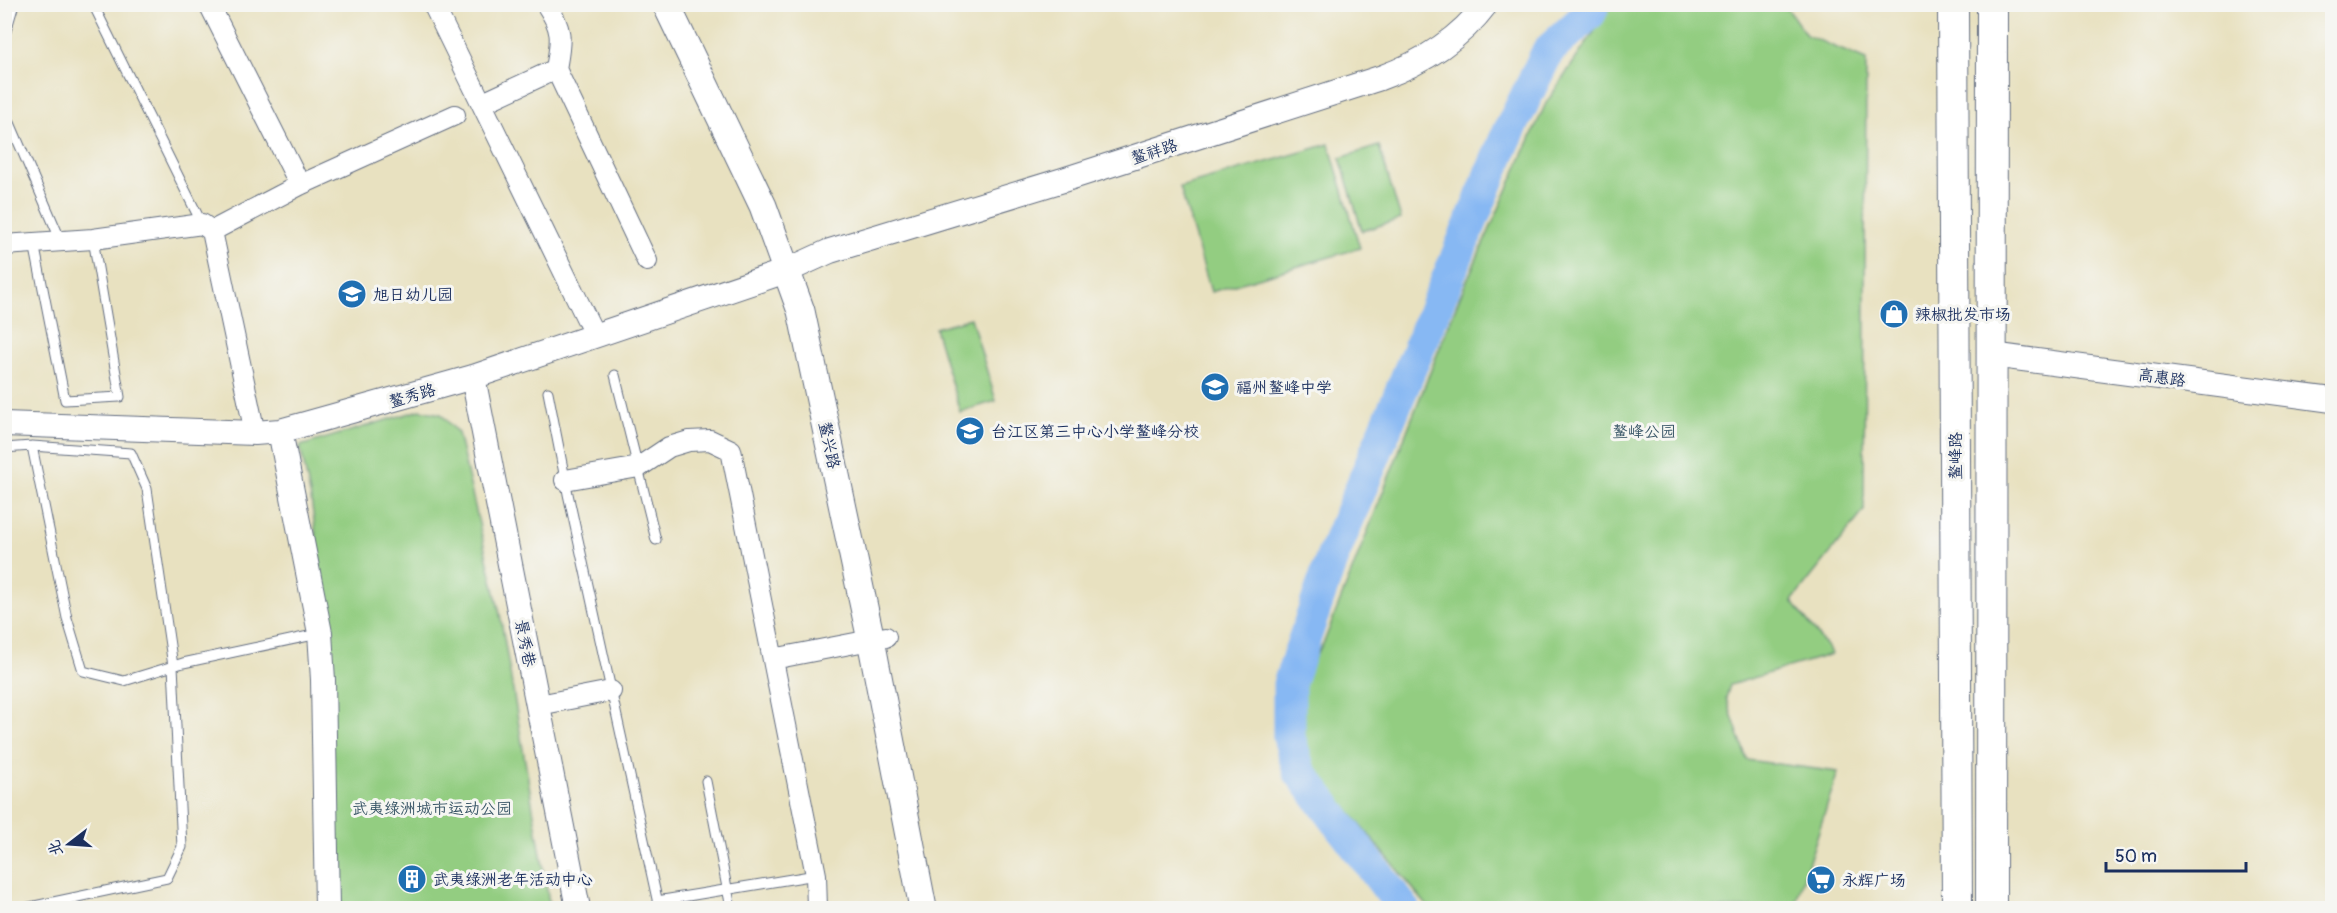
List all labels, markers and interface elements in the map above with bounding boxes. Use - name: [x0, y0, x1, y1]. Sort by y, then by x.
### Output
- street label: 鳌祥路: [1128, 135, 1180, 169]
- school or university icon: 旭日幼儿园: [336, 278, 368, 310]
- place label: 旭日幼儿园: [373, 285, 453, 305]
- shop icon: 辣椒批发市场: [1878, 298, 1910, 330]
- place label: 辣椒批发市场: [1915, 305, 2011, 325]
- street label: 高惠路: [2137, 365, 2187, 391]
- school or university icon: 福州鳌峰中学: [1199, 371, 1231, 403]
- place label: 福州鳌峰中学: [1236, 378, 1332, 398]
- street label: 鳌秀路: [386, 380, 438, 412]
- school or university icon: 台江区第三中心小学鳌峰分校: [954, 415, 986, 447]
- street label: 鳌兴路: [814, 420, 844, 471]
- place label: 台江区第三中心小学鳌峰分校: [991, 422, 1199, 442]
- park label: 鳌峰公园: [1612, 422, 1676, 442]
- street label: 鳌峰路: [1946, 432, 1966, 480]
- street label: 景秀巷: [511, 618, 539, 669]
- park label: 武夷绿洲城市运动公园: [352, 799, 512, 819]
- north arrow: [39, 814, 99, 874]
- scale bar: [2106, 835, 2246, 873]
- text: 北: [44, 838, 68, 859]
- text: 50 m: [2115, 845, 2157, 868]
- building icon: 武夷绿洲老年活动中心: [396, 863, 428, 895]
- supermarket icon: 永辉广场: [1805, 864, 1837, 896]
- place label: 武夷绿洲老年活动中心: [433, 870, 593, 890]
- place label: 永辉广场: [1842, 871, 1906, 891]

